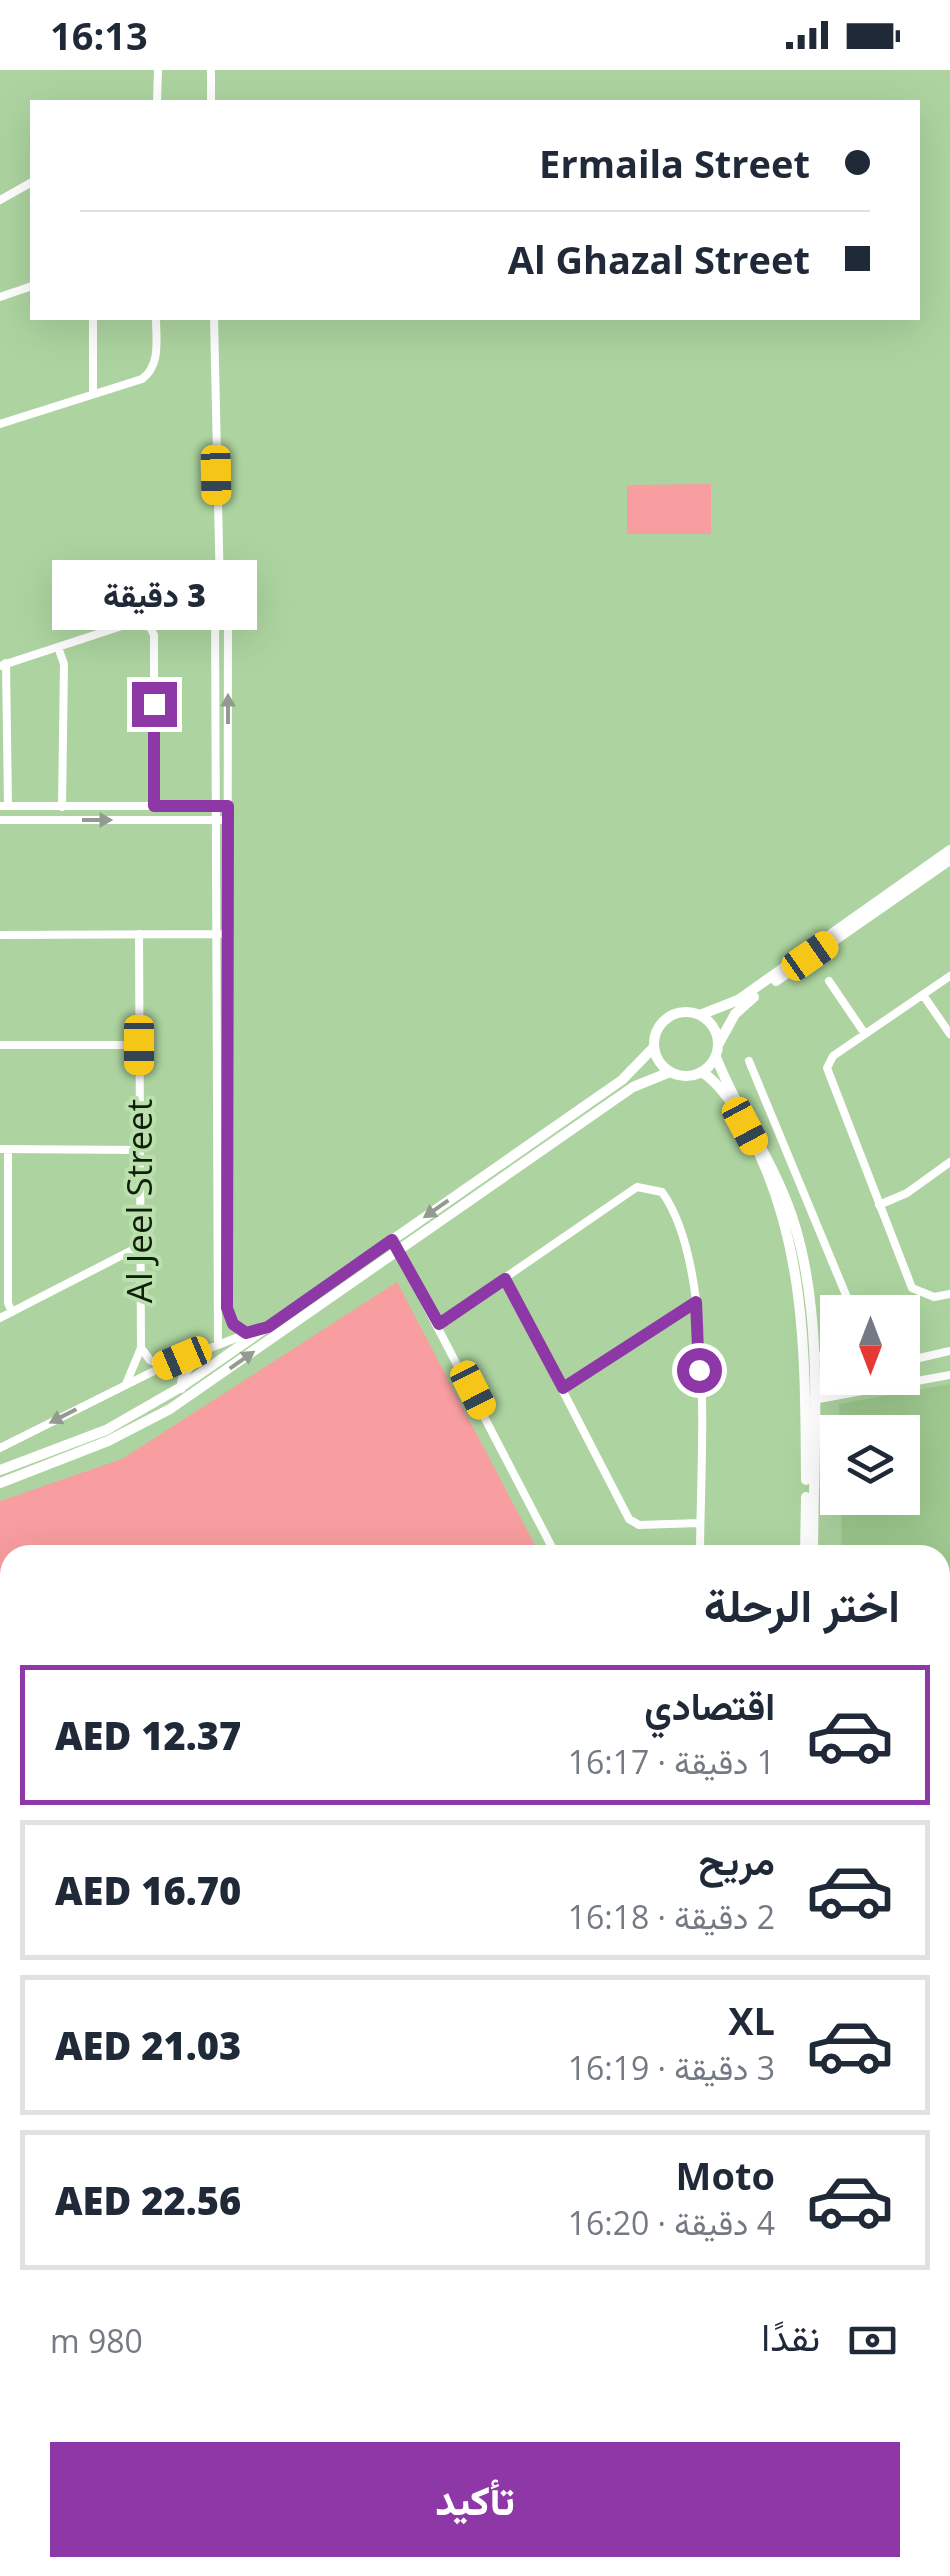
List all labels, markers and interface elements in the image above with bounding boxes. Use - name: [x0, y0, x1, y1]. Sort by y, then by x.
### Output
- text: 16:13: [50, 9, 148, 61]
- text: Ermaila Street: [539, 137, 810, 189]
- text: Al Ghazal Street: [508, 233, 810, 285]
- car: [200, 445, 232, 505]
- callout: 3 دقيقة: [52, 559, 256, 629]
- text: 3 دقيقة: [103, 573, 206, 616]
- route end: [132, 682, 177, 727]
- one-way arrow: [220, 693, 236, 725]
- one-way arrow: [82, 812, 114, 828]
- car: [777, 927, 843, 985]
- car: [124, 1015, 154, 1075]
- car: [718, 1092, 772, 1160]
- street label: Al Jeel Street: [115, 1099, 162, 1303]
- one-way arrow: [423, 1199, 449, 1218]
- north arrow: [820, 1295, 920, 1395]
- map controls: [820, 1295, 920, 1515]
- car: [149, 1332, 215, 1384]
- route start: [677, 1348, 722, 1393]
- one-way arrow: [229, 1351, 255, 1370]
- car: [446, 1356, 500, 1424]
- one-way arrow: [48, 1407, 77, 1424]
- button: layers: [820, 1415, 920, 1515]
- text: اختر الرحلة: [704, 1574, 900, 1635]
- text: اقتصادي: [644, 1679, 775, 1731]
- icon: car: [805, 1690, 895, 1780]
- text: AED 12.37: [55, 1709, 241, 1761]
- text: 1 دقيقة · 16:17: [568, 1740, 775, 1783]
- text: مريح: [699, 1834, 775, 1886]
- icon: car: [805, 1845, 895, 1935]
- text: AED 16.70: [55, 1864, 241, 1916]
- text: 2 دقيقة · 16:18: [568, 1895, 775, 1938]
- text: XL: [728, 1994, 775, 2046]
- icon: car: [805, 2000, 895, 2090]
- text: AED 21.03: [55, 2019, 241, 2071]
- text: 3 دقيقة · 16:19: [568, 2046, 775, 2089]
- text: Moto: [676, 2149, 775, 2201]
- icon: car: [805, 2155, 895, 2245]
- text: AED 22.56: [55, 2174, 241, 2226]
- text: 4 دقيقة · 16:20: [568, 2201, 775, 2244]
- text: نقدًا: [761, 2310, 820, 2362]
- icon: cash: [845, 2313, 900, 2368]
- text: 980 m: [50, 2319, 143, 2362]
- button: تأكيد: [50, 2442, 900, 2557]

